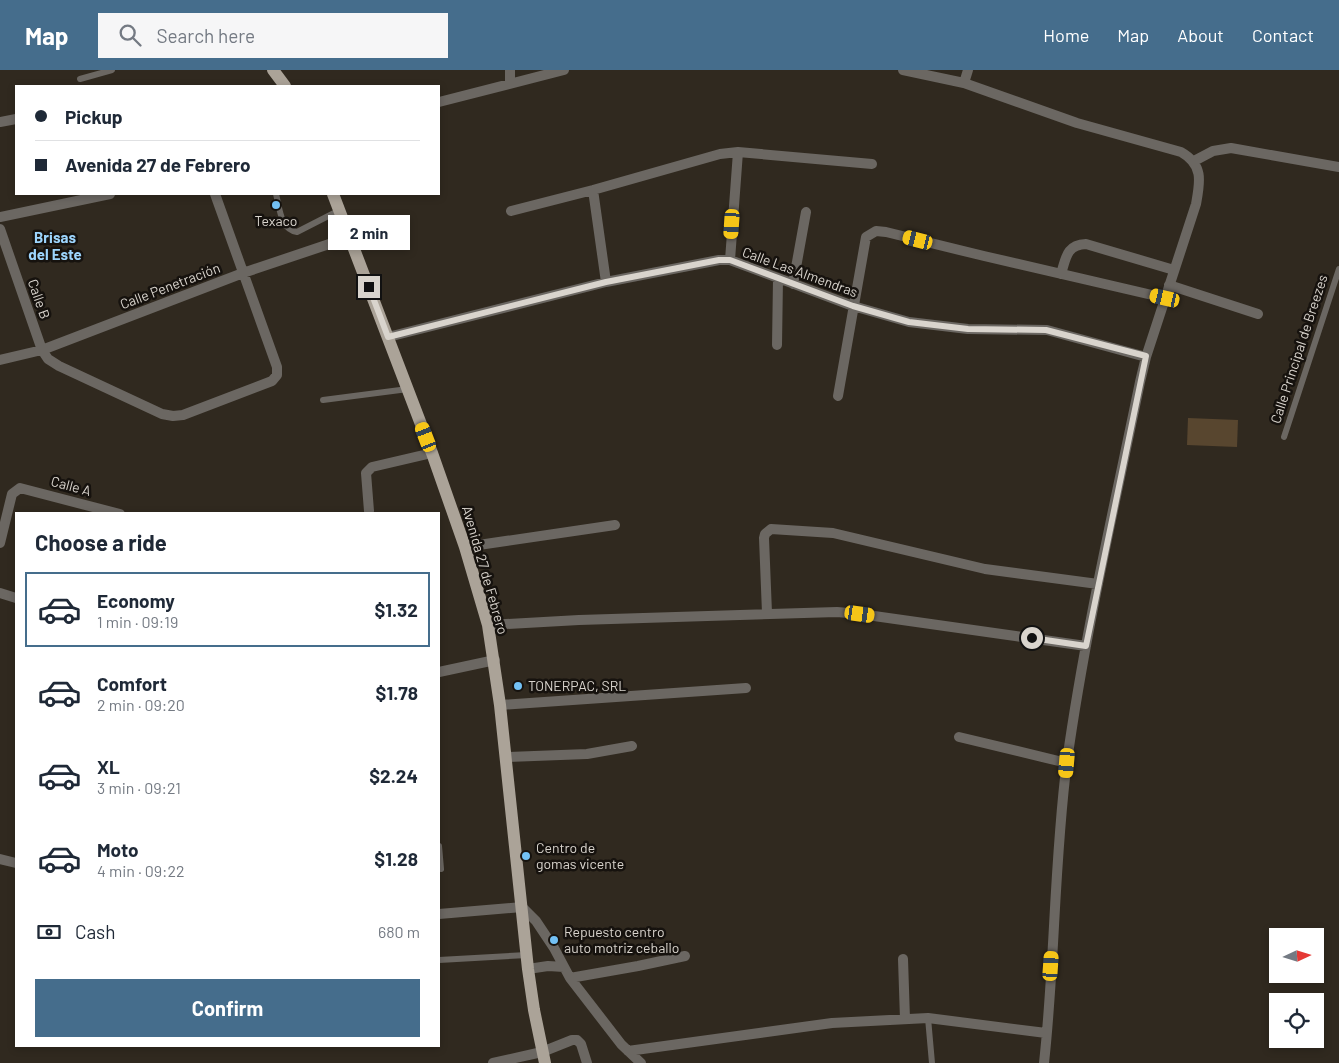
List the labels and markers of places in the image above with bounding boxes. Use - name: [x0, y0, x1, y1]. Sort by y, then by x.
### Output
- marker: Texaco: [270, 199, 282, 211]
- place label: Texaco: [255, 212, 297, 229]
- place label: TONERPAC, SRL: [528, 677, 626, 694]
- marker: TONERPAC, SRL: [512, 680, 524, 692]
- place label: Centro de gomas vicente: [536, 839, 624, 872]
- marker: Centro de gomas vicente: [520, 850, 532, 862]
- place label: Repuesto centro auto motriz ceballo: [564, 923, 679, 956]
- marker: Repuesto centro auto motriz ceballo: [548, 934, 560, 946]

